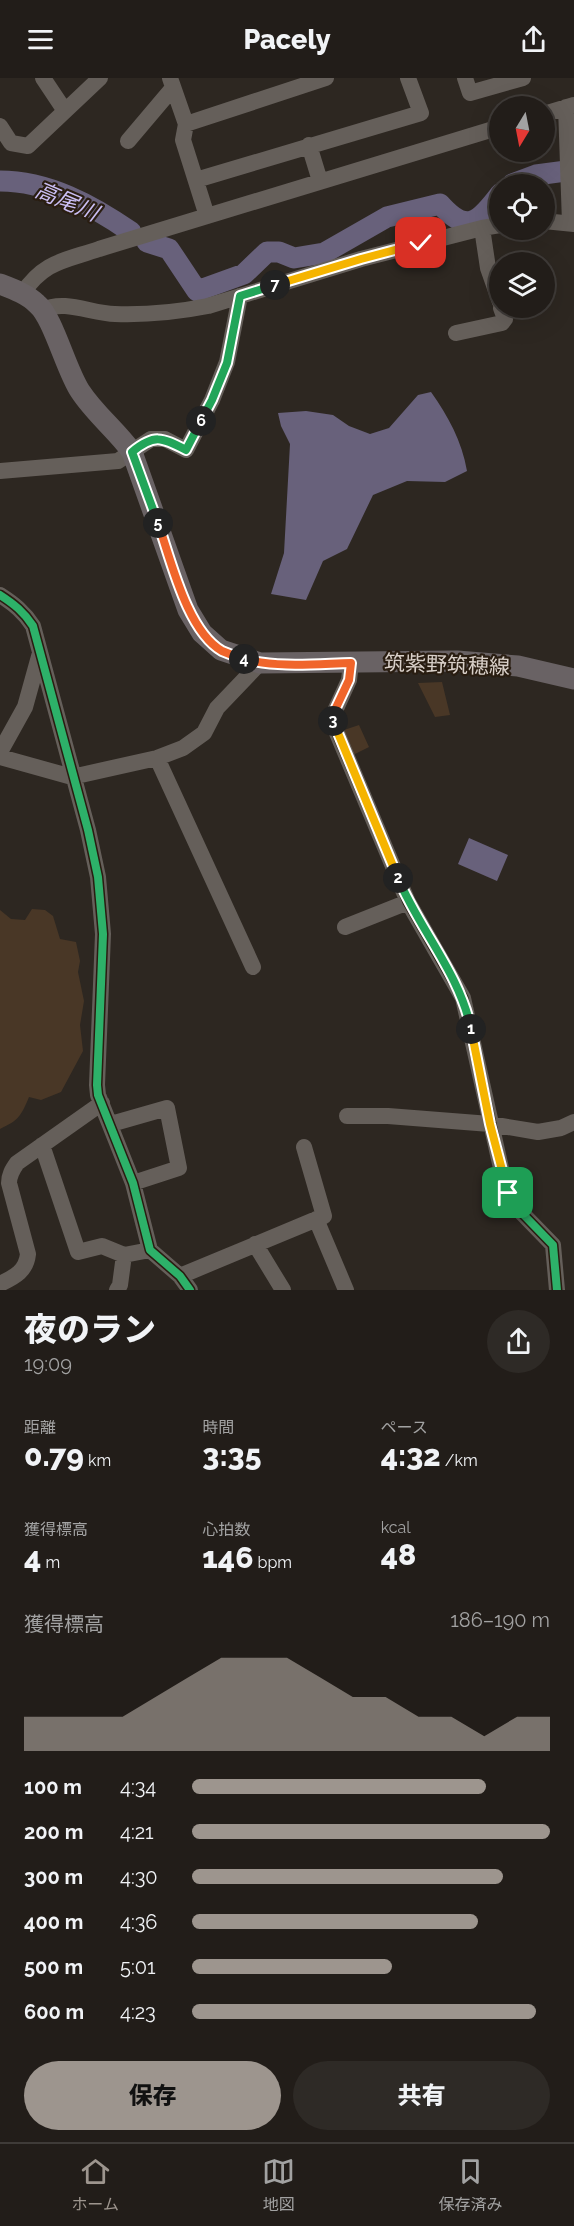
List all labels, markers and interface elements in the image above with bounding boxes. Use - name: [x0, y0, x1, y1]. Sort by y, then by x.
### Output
- icon: menu: [24, 23, 57, 56]
- icon: share: [517, 23, 550, 56]
- text: Pacely: [243, 24, 331, 55]
- north arrow: [489, 96, 555, 162]
- map controls: [489, 96, 555, 318]
- button: locate: [489, 174, 555, 240]
- water label: 高尾川: [32, 176, 104, 227]
- pin: [395, 217, 446, 268]
- icon: check: [404, 226, 437, 259]
- button: layers: [489, 252, 555, 318]
- pin: 7: [260, 270, 290, 300]
- text: 7: [271, 275, 279, 294]
- pin: 6: [186, 406, 216, 436]
- text: 6: [196, 411, 206, 430]
- pin: 5: [143, 508, 173, 538]
- text: 5: [154, 513, 162, 532]
- pin: 4: [229, 644, 259, 674]
- text: 4: [239, 649, 249, 668]
- street label: 筑紫野筑穂線: [384, 650, 510, 679]
- pin: 3: [318, 706, 348, 736]
- text: 3: [329, 711, 337, 730]
- pin: 2: [383, 863, 413, 893]
- text: 2: [393, 868, 403, 887]
- pin: 1: [456, 1014, 486, 1044]
- text: 1: [467, 1019, 475, 1038]
- pin: [482, 1167, 533, 1218]
- icon: arrive: [491, 1176, 524, 1209]
- text: 夜のラン: [24, 1310, 156, 1349]
- button: share: [487, 1310, 550, 1373]
- text: 19:09: [24, 1352, 72, 1376]
- text: 距離: [24, 1418, 56, 1437]
- text: 時間: [202, 1418, 234, 1437]
- text: ペース: [381, 1418, 428, 1437]
- text: 0.79: [24, 1438, 84, 1473]
- text: 3:35: [202, 1438, 261, 1473]
- text: 4:32: [381, 1438, 441, 1473]
- text: km: [84, 1451, 111, 1470]
- text: /km: [441, 1451, 478, 1470]
- text: kcal: [381, 1518, 411, 1537]
- text: 獲得標高: [24, 1520, 88, 1539]
- text: 心拍数: [202, 1520, 250, 1539]
- text: 48: [381, 1537, 416, 1572]
- text: 4: [24, 1540, 41, 1575]
- text: 146: [202, 1540, 253, 1575]
- text: m: [41, 1553, 60, 1572]
- text: bpm: [253, 1553, 292, 1572]
- text: 186–190 m: [450, 1608, 550, 1632]
- text: 獲得標高: [24, 1612, 104, 1636]
- text: 100 m: [24, 1775, 82, 1799]
- text: 4:34: [120, 1775, 156, 1799]
- text: 200 m: [24, 1820, 83, 1844]
- text: 4:21: [120, 1820, 154, 1844]
- text: 300 m: [24, 1865, 83, 1889]
- text: 4:30: [120, 1865, 158, 1889]
- text: 400 m: [24, 1910, 83, 1934]
- text: 4:36: [120, 1910, 157, 1934]
- text: 500 m: [24, 1955, 83, 1979]
- text: 5:01: [120, 1955, 155, 1979]
- text: 600 m: [24, 2000, 84, 2024]
- text: 4:23: [120, 2000, 156, 2024]
- button: 保存: [24, 2061, 281, 2130]
- button: 共有: [293, 2061, 550, 2130]
- tab: ホーム: [72, 2155, 119, 2215]
- tab: 地図: [262, 2155, 295, 2215]
- tab: 保存済み: [438, 2155, 502, 2215]

